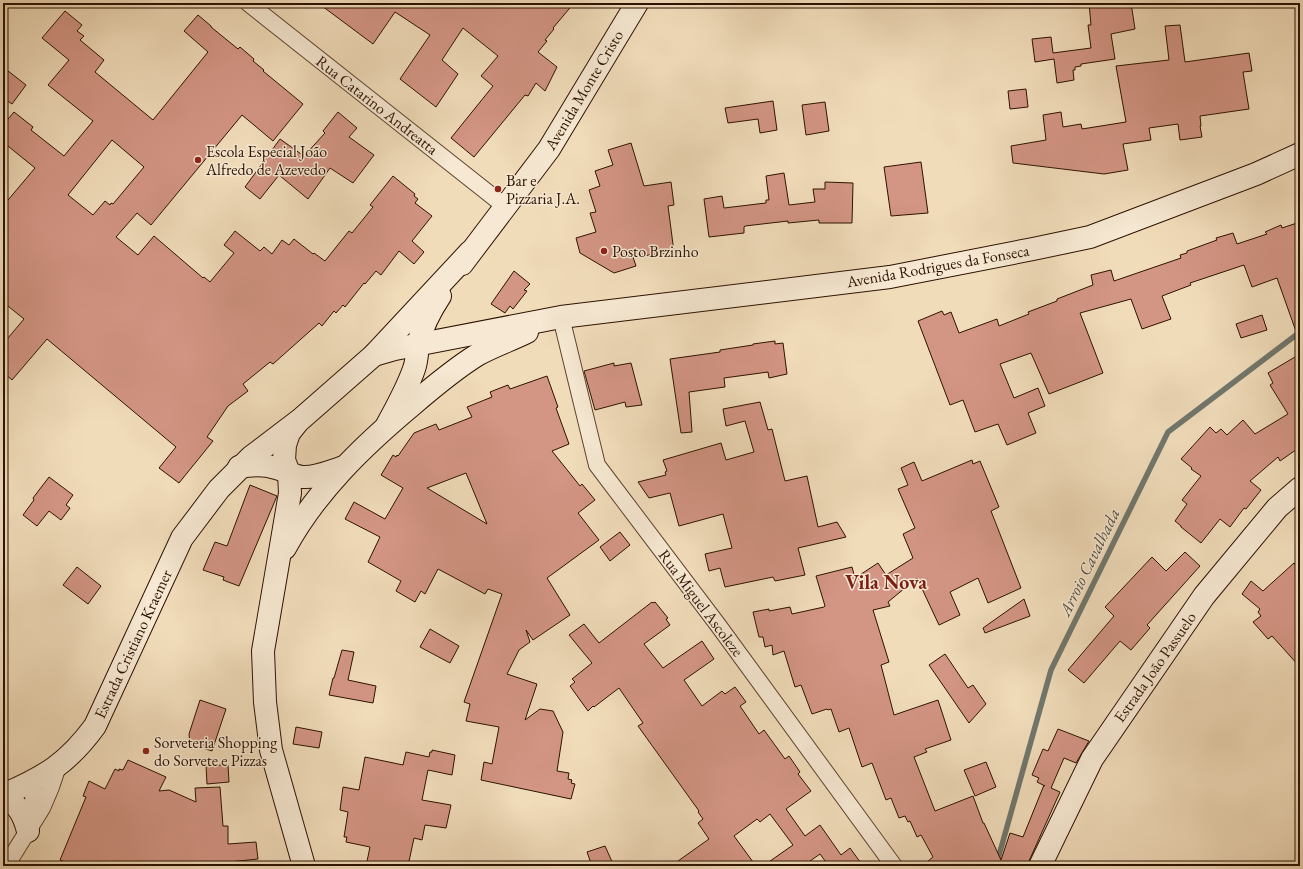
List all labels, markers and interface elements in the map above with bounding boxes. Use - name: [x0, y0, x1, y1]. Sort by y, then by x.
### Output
- street label: Avenida Monte Cristo: [539, 26, 628, 155]
- street label: Rua Catarino Andreatta: [312, 51, 443, 160]
- place label: Escola Especial João Alfredo de Azevedo: [205, 141, 327, 180]
- marker: Escola Especial João Alfredo de Azevedo: [193, 155, 203, 165]
- place label: Bar e Pizzaria J.A.: [506, 170, 580, 209]
- marker: Bar e Pizzaria J.A.: [493, 184, 503, 194]
- street label: Avenida Rodrigues da Fonseca: [844, 239, 1032, 293]
- place label: Posto Brzinho: [612, 241, 699, 262]
- marker: Posto Brzinho: [599, 246, 609, 256]
- water label: Arroio Cavalhada: [1053, 505, 1125, 621]
- street label: Rua Miguel Ascoleze: [654, 545, 748, 661]
- street label: Estrada Cristiano Kraemer: [89, 565, 177, 722]
- district label: Vila Nova: [845, 569, 927, 595]
- street label: Estrada João Passuelo: [1109, 608, 1201, 726]
- place label: Sorveteria Shopping do Sorvete e Pizzas: [154, 732, 278, 771]
- marker: Sorveteria Shopping do Sorvete e Pizzas: [141, 746, 151, 756]

